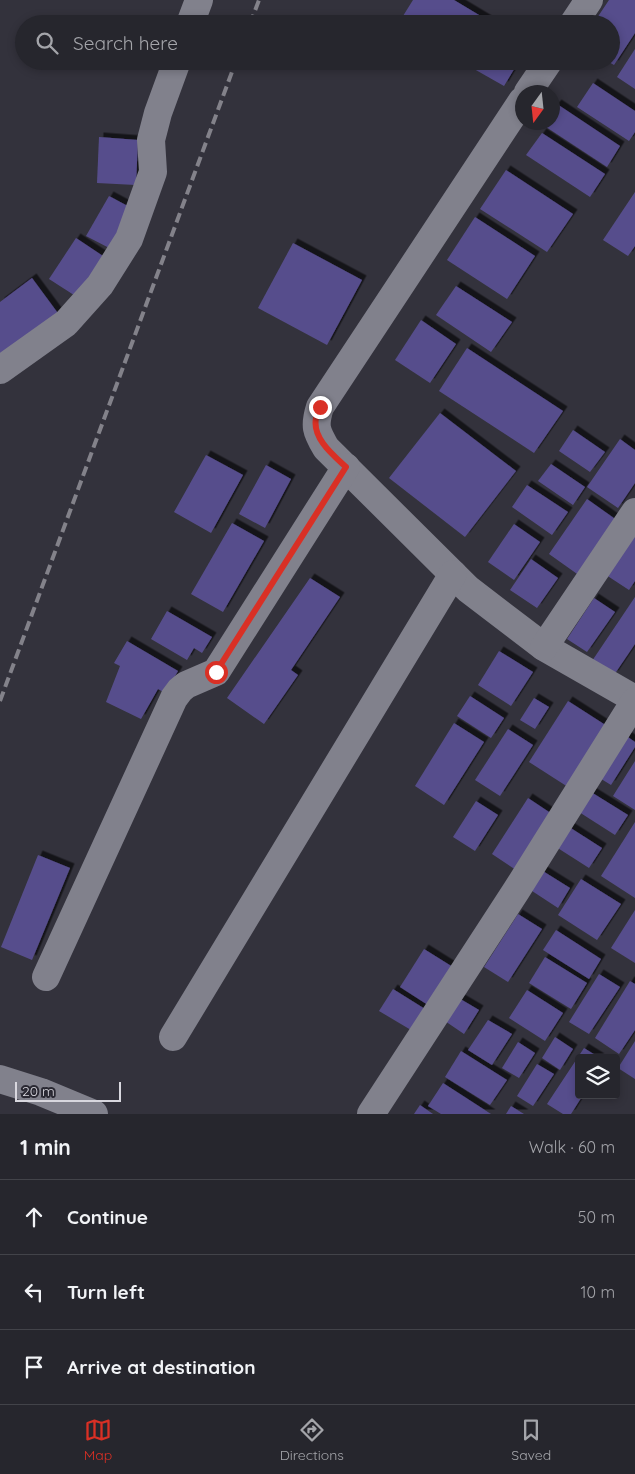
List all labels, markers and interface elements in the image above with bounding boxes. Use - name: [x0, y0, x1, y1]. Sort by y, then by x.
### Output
- search box: [15, 15, 620, 70]
- icon: search: [33, 29, 61, 57]
- text: Search here: [73, 31, 178, 55]
- north arrow: [515, 85, 560, 130]
- route end: [309, 396, 332, 419]
- route start: [205, 661, 228, 684]
- map controls: [575, 1054, 620, 1099]
- button: layers: [575, 1054, 620, 1099]
- scale bar: [15, 1079, 121, 1102]
- text: 20 m: [22, 1082, 55, 1100]
- text: 1 min: [20, 1134, 71, 1160]
- text: Walk · 60 m: [529, 1137, 615, 1157]
- icon: ahead: [20, 1203, 48, 1231]
- text: Continue: [67, 1205, 148, 1229]
- text: 50 m: [578, 1207, 615, 1227]
- icon: left: [20, 1278, 48, 1306]
- text: Turn left: [67, 1280, 145, 1304]
- text: 10 m: [581, 1282, 615, 1302]
- icon: arrive: [20, 1353, 48, 1381]
- text: Arrive at destination: [67, 1355, 256, 1379]
- tab: Map: [84, 1416, 112, 1464]
- tab: Directions: [280, 1416, 344, 1464]
- tab: Saved: [511, 1416, 551, 1464]

